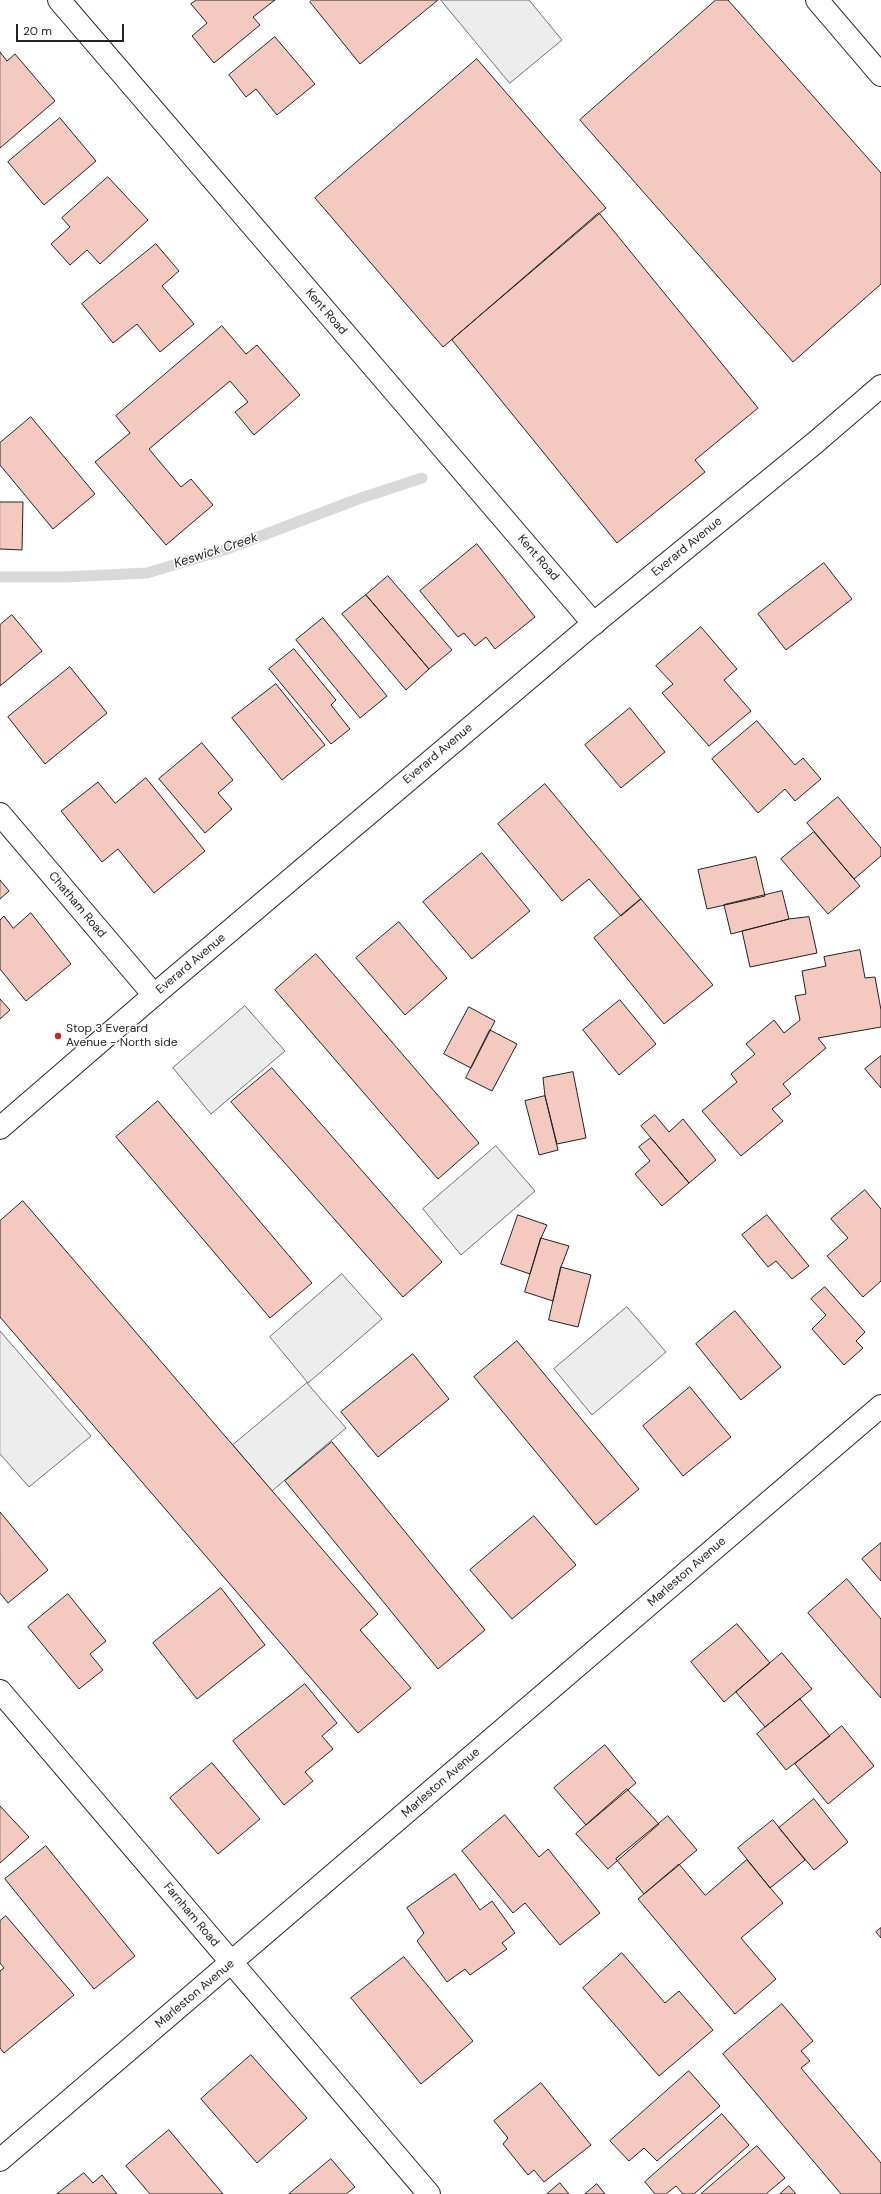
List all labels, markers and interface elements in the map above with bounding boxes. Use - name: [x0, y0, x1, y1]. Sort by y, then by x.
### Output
- scale bar: [18, 16, 126, 42]
- text: 20 m: [23, 23, 52, 39]
- street label: Kent Road: [302, 286, 350, 338]
- street label: Everard Avenue: [649, 514, 725, 580]
- water label: Keswick Creek: [172, 530, 260, 572]
- street label: Kent Road: [514, 532, 562, 584]
- street label: Everard Avenue: [400, 721, 476, 787]
- street label: Chatham Road: [45, 869, 109, 941]
- street label: Everard Avenue: [153, 931, 229, 997]
- place label: Stop 3 Everard Avenue - North side: [66, 1022, 178, 1050]
- marker: Stop 3 Everard Avenue - North side: [53, 1031, 63, 1041]
- street label: Marleston Avenue: [645, 1534, 729, 1610]
- street label: Marleston Avenue: [399, 1745, 483, 1821]
- street label: Farnham Road: [160, 1880, 222, 1950]
- street label: Marleston Avenue: [153, 1957, 237, 2031]

